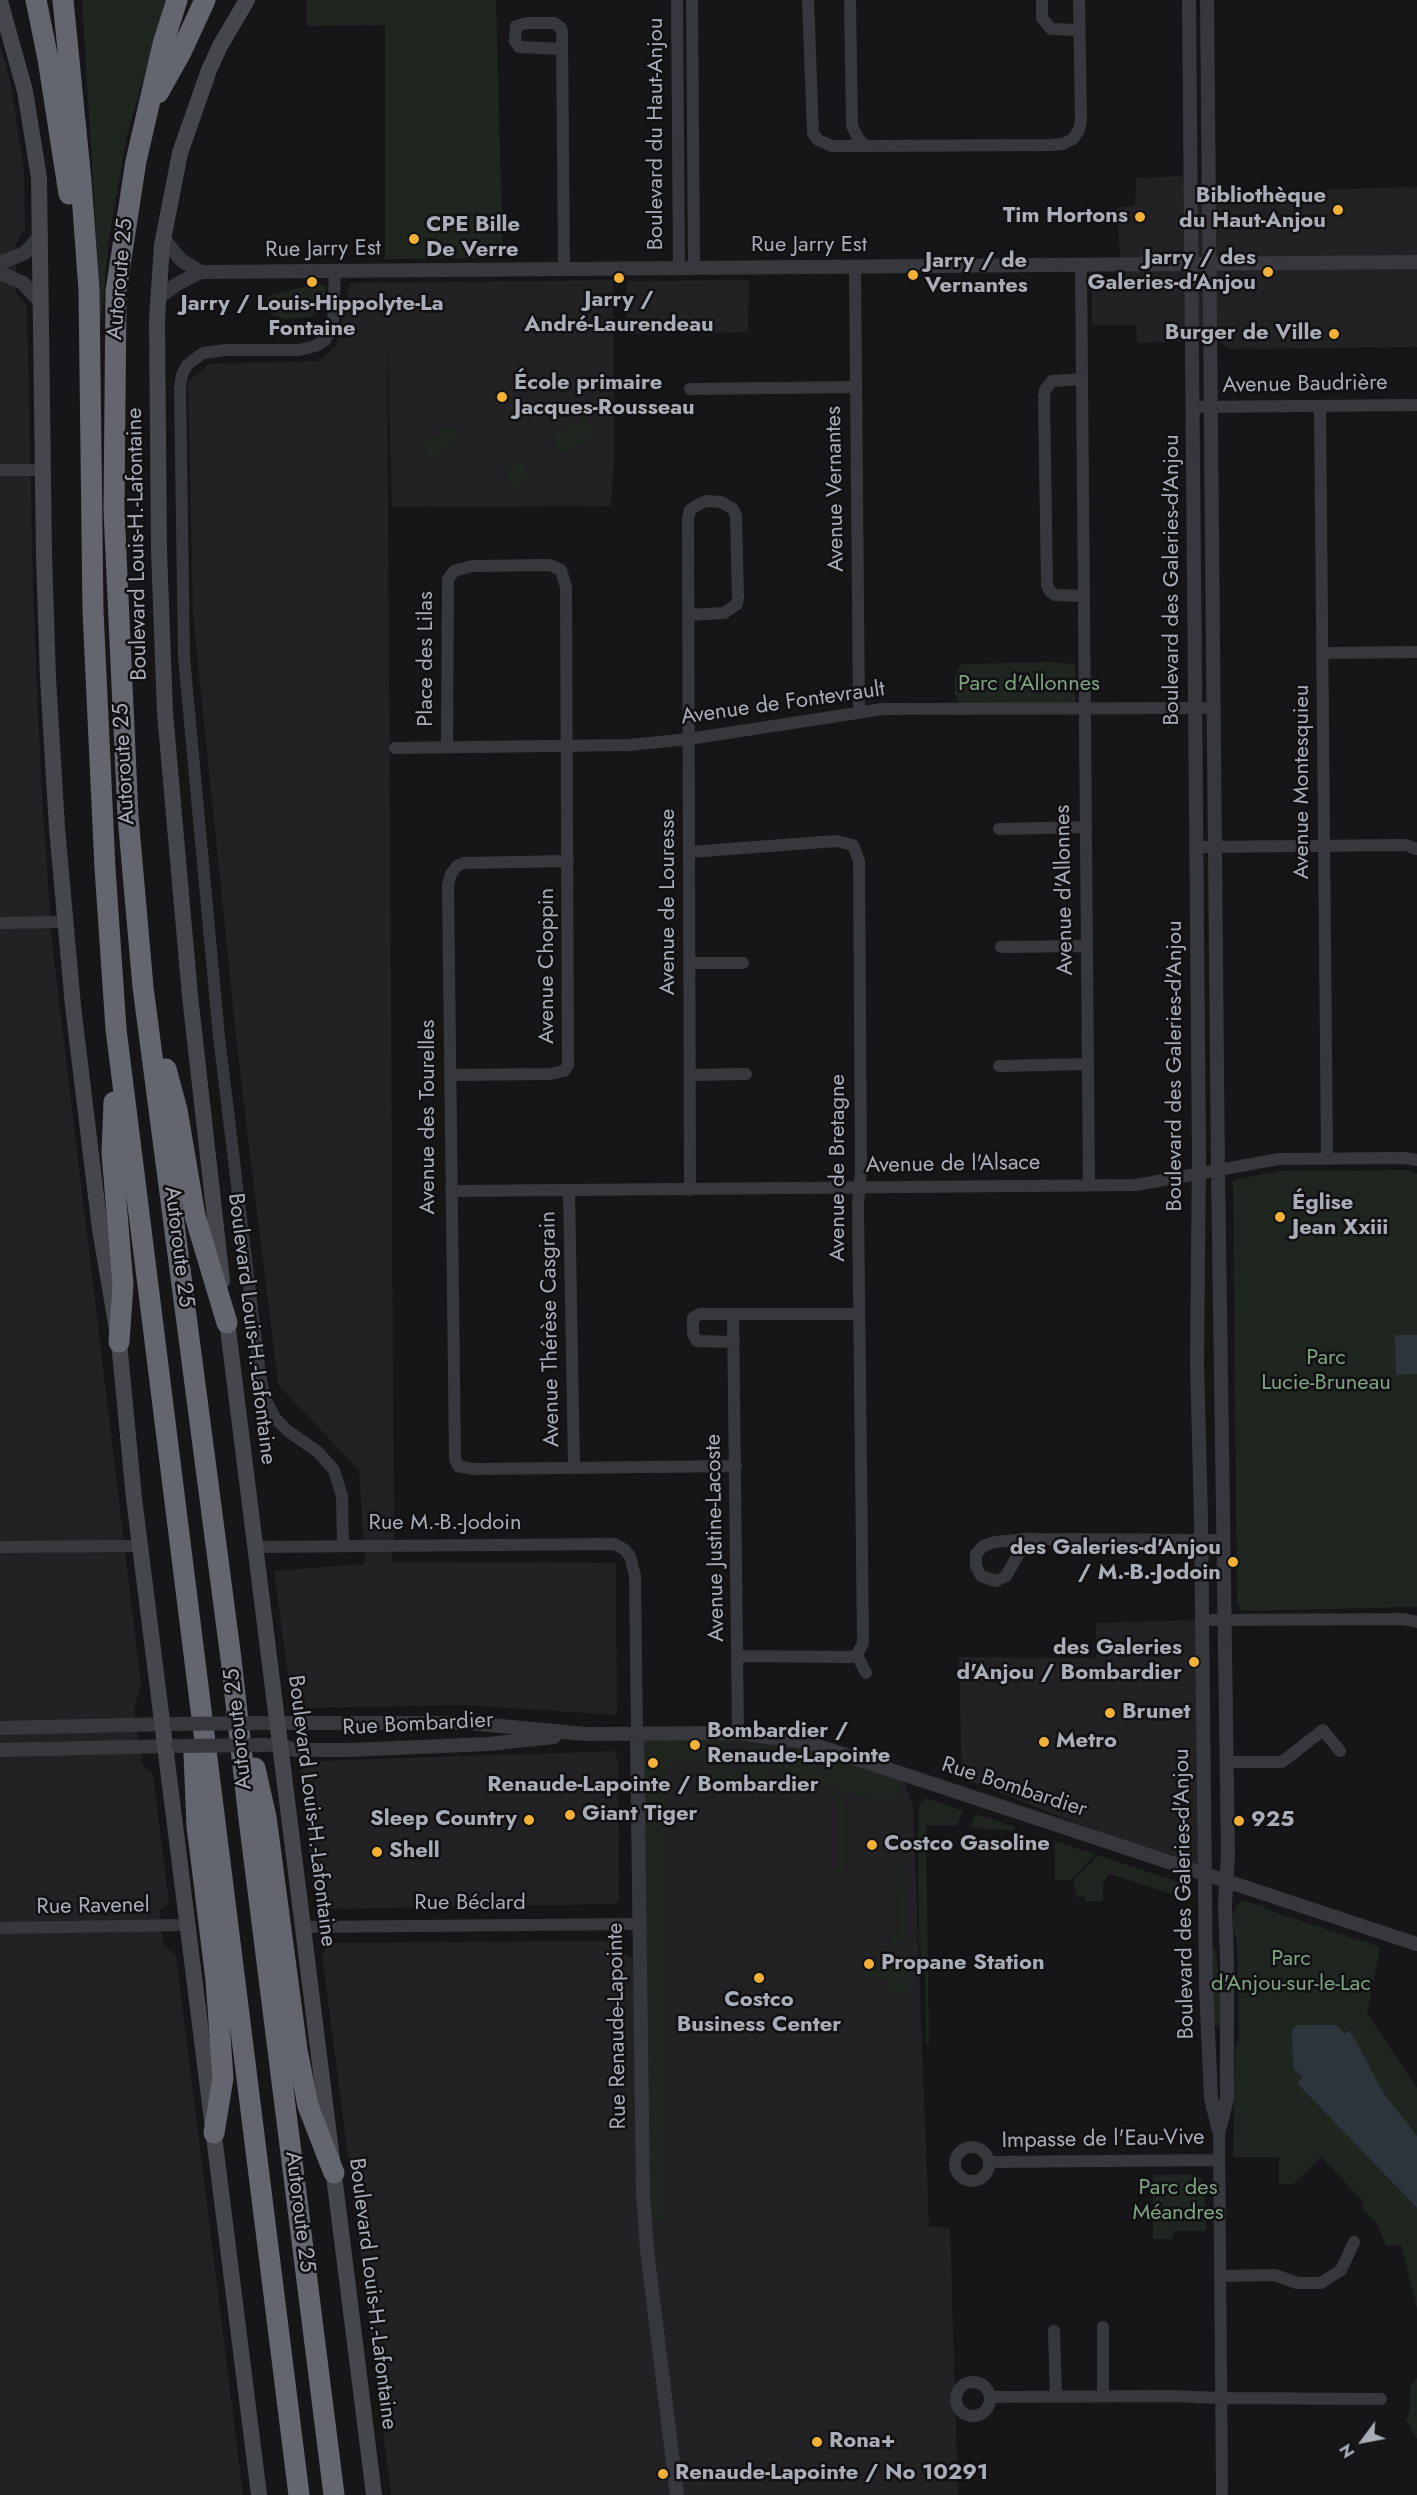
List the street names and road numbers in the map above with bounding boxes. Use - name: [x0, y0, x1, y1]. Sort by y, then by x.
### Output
- street label: Boulevard du Haut-Anjou: [644, 18, 670, 250]
- street label: Autoroute 25: [103, 217, 139, 341]
- street label: Rue Jarry Est: [751, 233, 867, 259]
- street label: Rue Jarry Est: [265, 236, 381, 264]
- street label: Avenue Baudrière: [1222, 370, 1388, 400]
- street label: Avenue Vernantes: [821, 406, 851, 572]
- street label: Boulevard Louis-H.-Lafontaine: [122, 407, 154, 681]
- street label: Boulevard des Galeries-d'Anjou: [1160, 435, 1186, 725]
- street label: Place des Lilas: [414, 591, 440, 727]
- street label: Avenue de Fontevrault: [679, 677, 887, 731]
- street label: Avenue Montesquieu: [1290, 685, 1316, 879]
- street label: Autoroute 25: [109, 702, 141, 826]
- street label: Avenue d'Allonnes: [1050, 804, 1080, 976]
- street label: Avenue de Louresse: [656, 809, 682, 995]
- street label: Avenue Choppin: [535, 888, 561, 1044]
- street label: Boulevard des Galeries-d'Anjou: [1163, 921, 1189, 1211]
- street label: Avenue des Tourelles: [416, 1020, 442, 1214]
- street label: Avenue de Bretagne: [826, 1074, 852, 1262]
- street label: Avenue de l'Alsace: [866, 1150, 1040, 1180]
- street label: Autoroute 25: [157, 1185, 199, 1309]
- street label: Boulevard Louis-H.-Lafontaine: [221, 1192, 281, 1466]
- street label: Avenue Thérèse Casgrain: [536, 1211, 566, 1447]
- street label: Avenue Justine-Lacoste: [701, 1434, 731, 1642]
- street label: Rue M.-B.-Jodoin: [368, 1511, 522, 1537]
- street label: Autoroute 25: [220, 1667, 258, 1791]
- street label: Boulevard Louis-H.-Lafontaine: [281, 1674, 341, 1948]
- street label: Rue Bombardier: [342, 1708, 494, 1742]
- street label: Boulevard des Galeries-d'Anjou: [1169, 1748, 1201, 2040]
- street label: Rue Bombardier: [938, 1752, 1090, 1824]
- street label: Rue Béclard: [414, 1891, 526, 1917]
- street label: Rue Ravenel: [36, 1893, 150, 1921]
- street label: Rue Renaude-Lapointe: [603, 1923, 633, 2129]
- street label: Impasse de l'Eau-Vive: [1001, 2125, 1205, 2155]
- street label: Autoroute 25: [278, 2150, 320, 2274]
- street label: Boulevard Louis-H.-Lafontaine: [342, 2157, 402, 2431]

